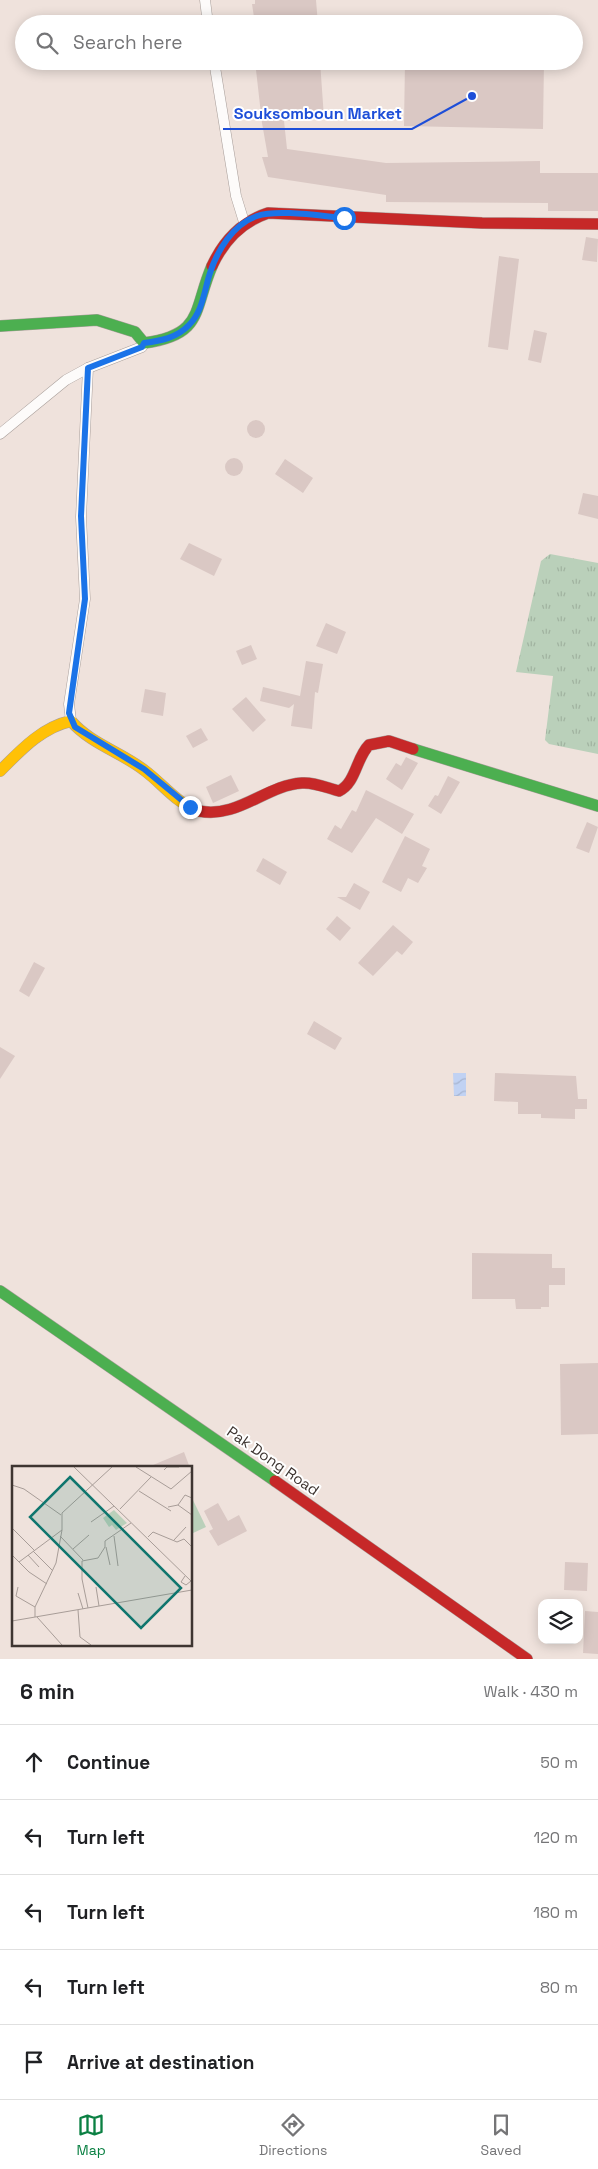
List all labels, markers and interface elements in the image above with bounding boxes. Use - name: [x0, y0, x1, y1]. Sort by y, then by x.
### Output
- search box: [15, 15, 583, 70]
- icon: search: [33, 29, 61, 57]
- text: Search here: [73, 30, 183, 55]
- callout: Souksomboun Market: [223, 98, 412, 129]
- text: Souksomboun Market: [234, 103, 402, 124]
- route start: [333, 207, 356, 230]
- route end: [179, 796, 202, 819]
- street label: Pak Dong Road: [224, 1422, 323, 1499]
- inset map: [12, 1466, 192, 1646]
- map controls: [538, 1599, 583, 1644]
- button: layers: [538, 1599, 583, 1644]
- text: 6 min: [20, 1678, 75, 1705]
- text: Walk · 430 m: [483, 1681, 578, 1702]
- icon: ahead: [20, 1748, 48, 1776]
- text: Continue: [67, 1750, 150, 1775]
- text: 50 m: [540, 1752, 578, 1773]
- icon: left: [20, 1823, 48, 1851]
- text: Turn left: [67, 1825, 145, 1850]
- text: 120 m: [534, 1827, 578, 1848]
- icon: left: [20, 1898, 48, 1926]
- text: Turn left: [67, 1900, 145, 1925]
- text: 180 m: [533, 1902, 578, 1923]
- icon: left: [20, 1973, 48, 2001]
- text: Turn left: [67, 1975, 145, 2000]
- text: 80 m: [540, 1977, 578, 1998]
- icon: arrive: [20, 2048, 48, 2076]
- text: Arrive at destination: [67, 2050, 255, 2075]
- tab: Map: [77, 2111, 106, 2159]
- tab: Directions: [259, 2111, 327, 2159]
- tab: Saved: [481, 2111, 521, 2159]

